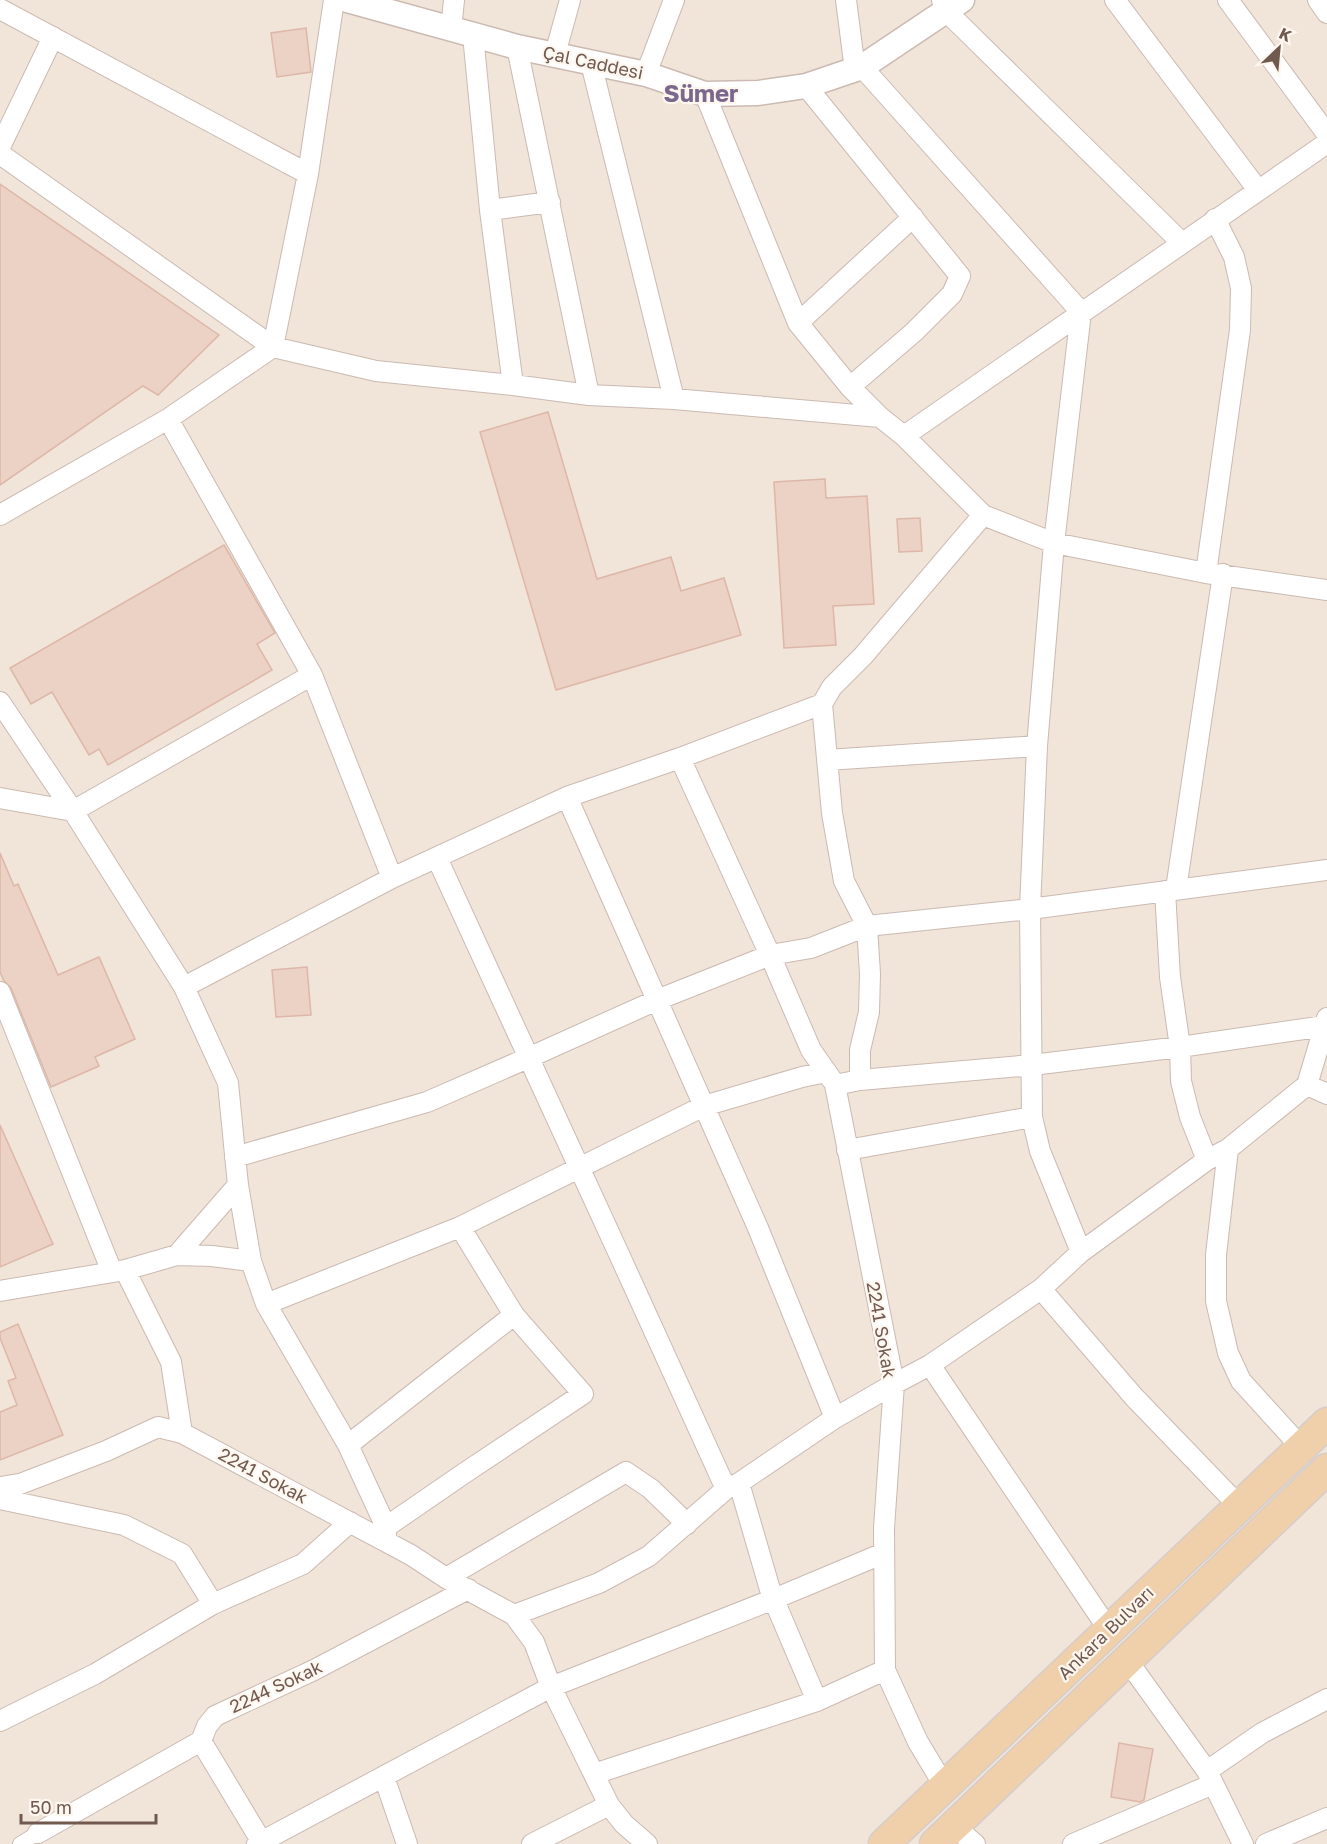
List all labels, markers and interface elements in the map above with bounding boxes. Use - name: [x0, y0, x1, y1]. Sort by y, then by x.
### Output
- north arrow: [1249, 18, 1309, 78]
- text: K: [1276, 23, 1296, 46]
- street label: Çal Caddesi: [541, 41, 645, 83]
- district label: Sümer: [664, 78, 738, 107]
- street label: 2241 Sokak: [863, 1280, 901, 1380]
- street label: 2241 Sokak: [215, 1442, 312, 1508]
- street label: Ankara Bulvarı: [1053, 1581, 1158, 1684]
- street label: 2244 Sokak: [226, 1655, 326, 1717]
- scale bar: [21, 1787, 156, 1825]
- text: 50 m: [30, 1796, 72, 1818]

